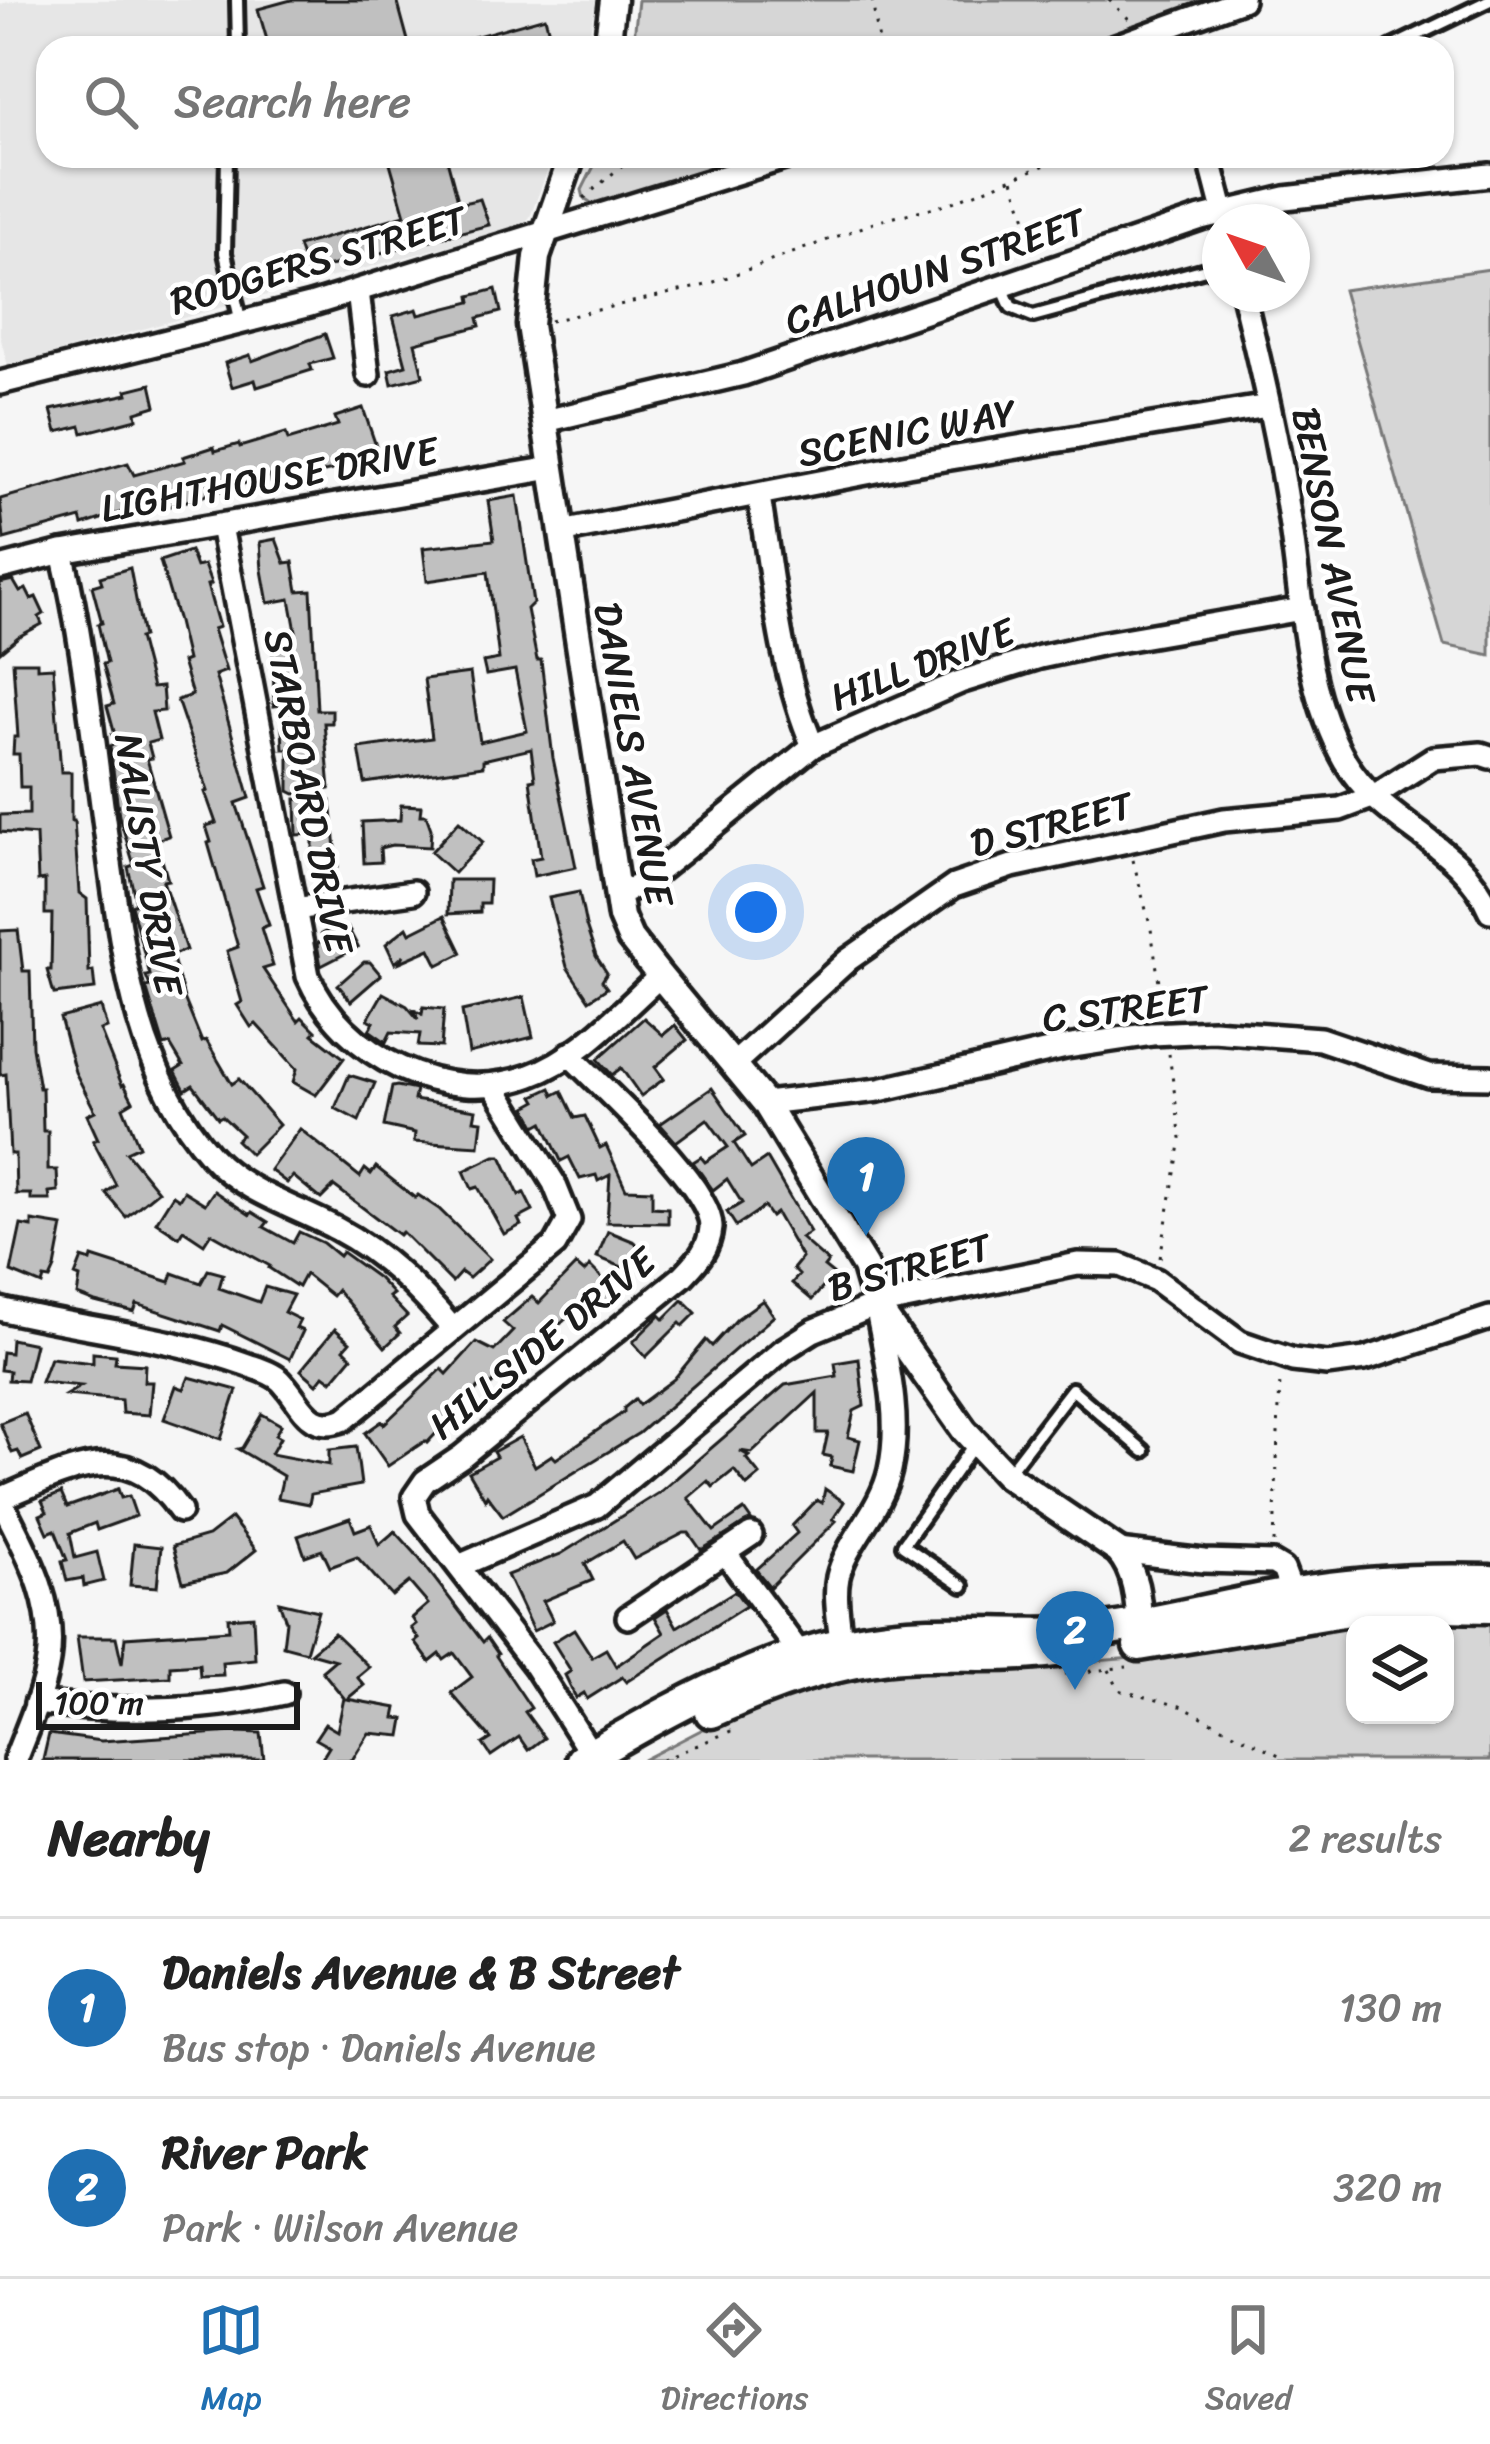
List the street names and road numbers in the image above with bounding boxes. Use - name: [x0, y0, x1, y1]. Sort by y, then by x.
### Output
- street label: RODGERS STREET: [162, 184, 477, 335]
- street label: CALHOUN STREET: [775, 186, 1097, 355]
- street label: SCENIC WAY: [791, 377, 1023, 487]
- street label: BENSON AVENUE: [1272, 401, 1397, 711]
- street label: LIGHTHOUSE DRIVE: [95, 415, 445, 543]
- street label: HILL DRIVE: [820, 596, 1027, 731]
- street label: DANIELS AVENUE: [573, 597, 695, 913]
- street label: STARBOARD DRIVE: [244, 623, 375, 961]
- street label: NALISTY DRIVE: [94, 728, 204, 1002]
- street label: D STREET: [963, 770, 1142, 877]
- street label: C STREET: [1038, 963, 1214, 1052]
- street label: B STREET: [820, 1212, 1000, 1322]
- street label: HILLSIDE DRIVE: [412, 1227, 674, 1457]

